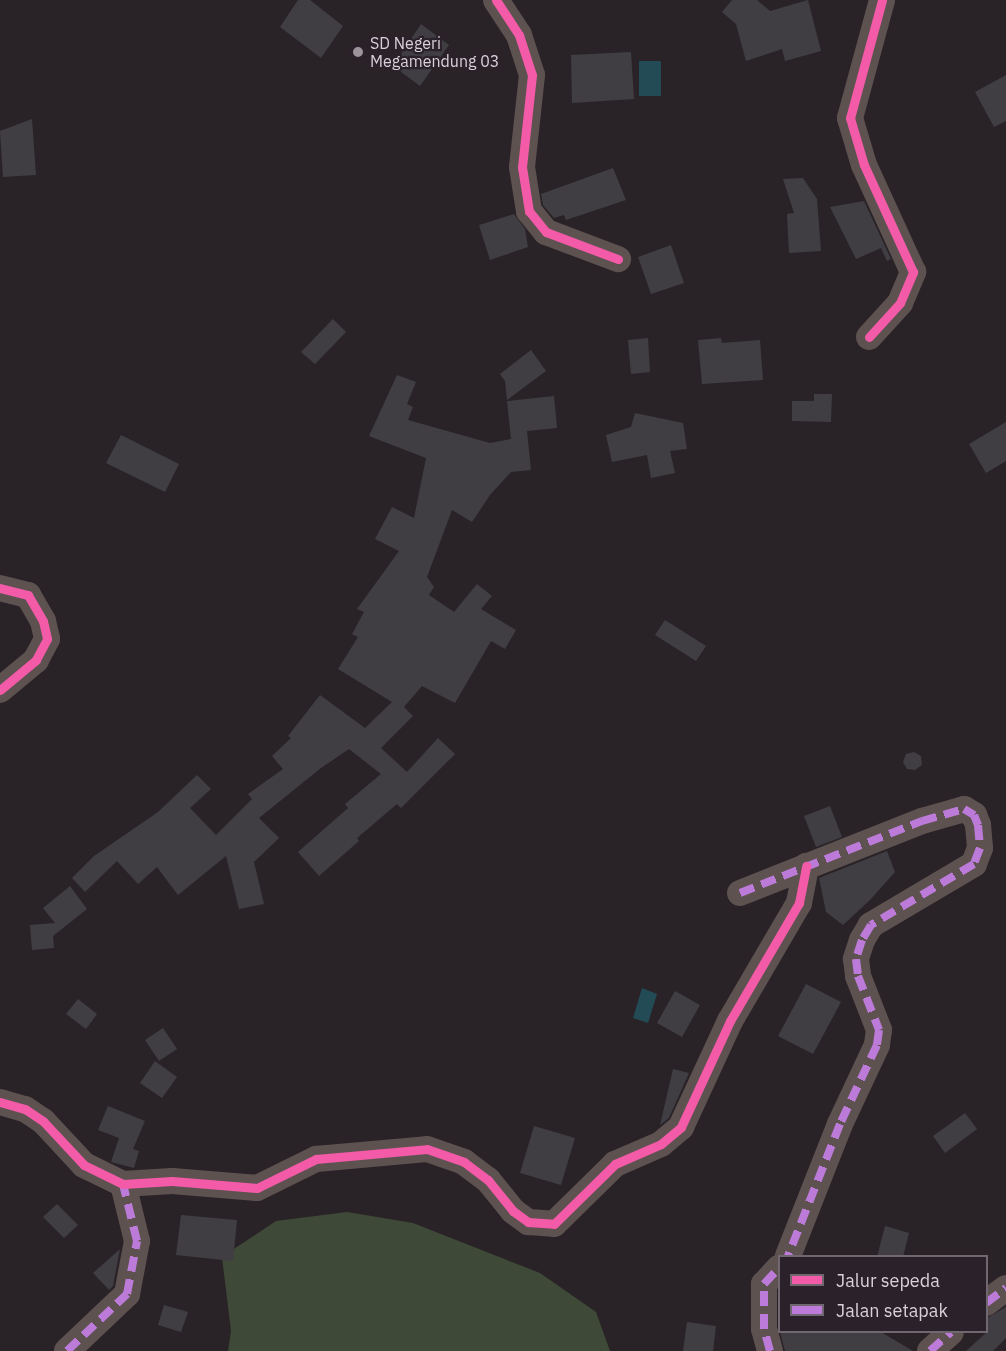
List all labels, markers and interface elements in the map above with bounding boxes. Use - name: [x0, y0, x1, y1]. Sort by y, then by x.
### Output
- place label: SD Negeri Megamendung 03: [370, 33, 499, 71]
- marker: SD Negeri Megamendung 03: [351, 45, 365, 59]
- legend: [778, 1255, 988, 1333]
- text: Jalur sepeda: [836, 1269, 940, 1292]
- text: Jalan setapak: [836, 1299, 948, 1322]

